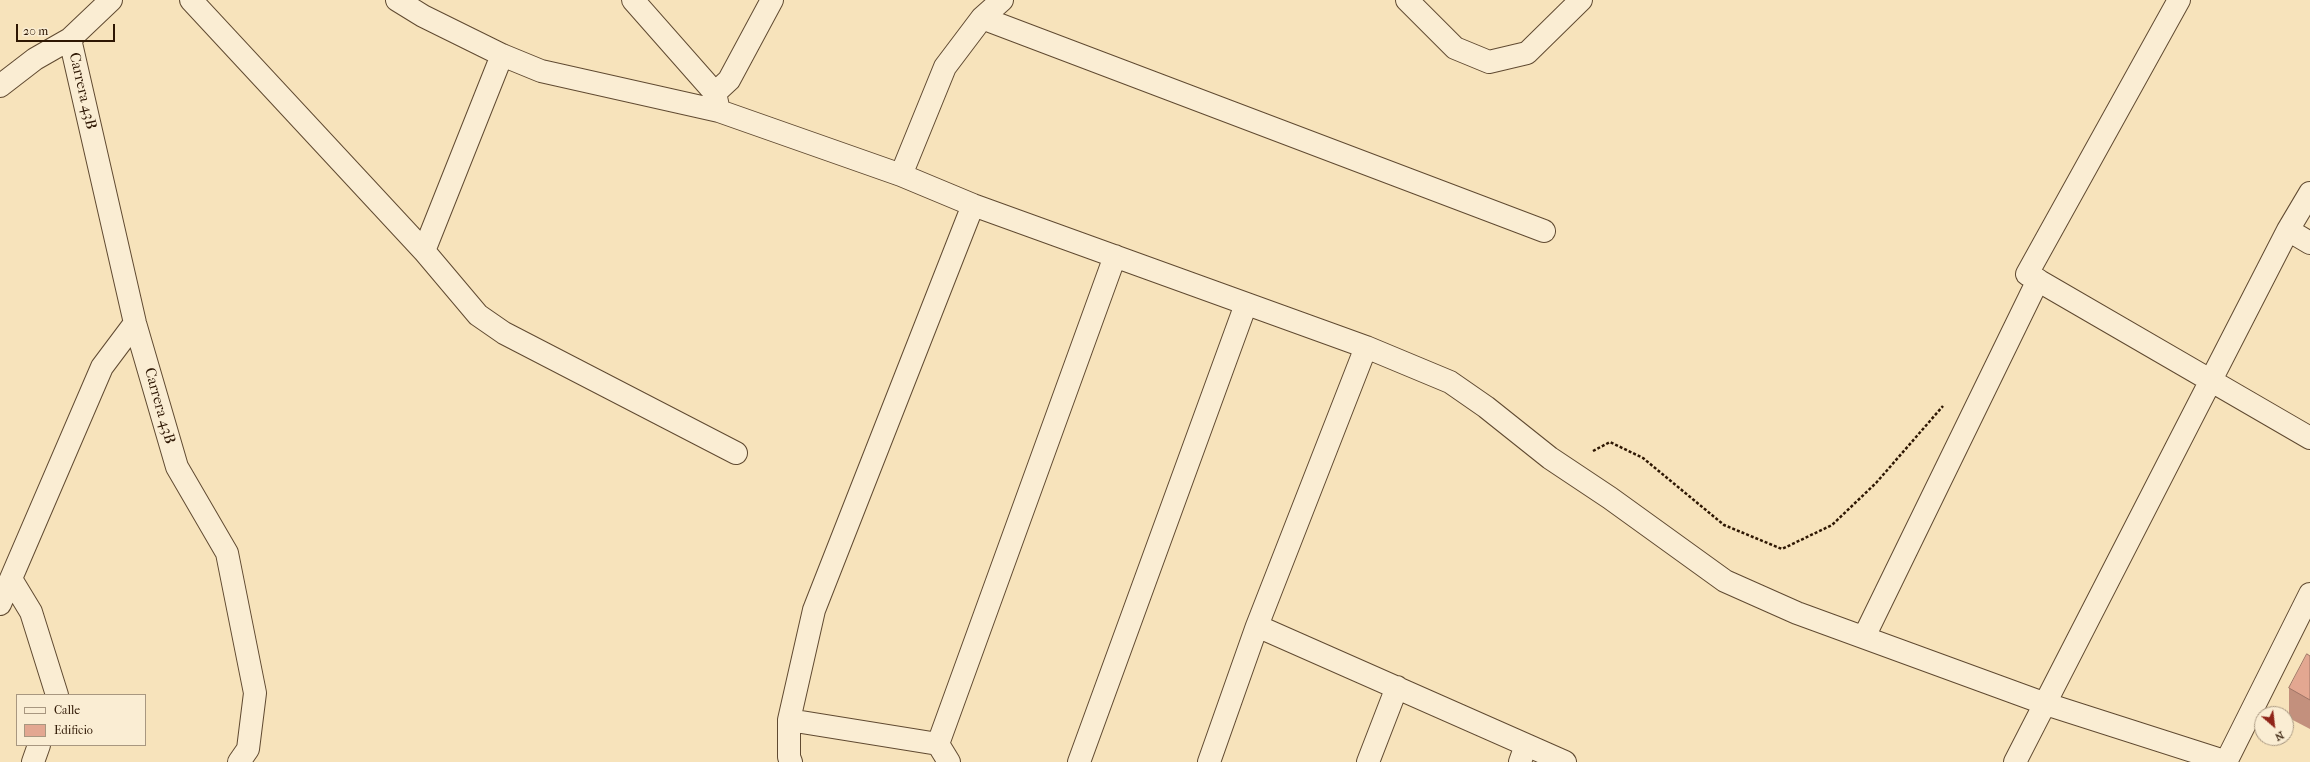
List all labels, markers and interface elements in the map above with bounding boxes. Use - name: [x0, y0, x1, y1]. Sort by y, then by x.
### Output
- scale bar: [18, 16, 117, 42]
- text: 20 m: [23, 24, 48, 38]
- street label: Carrera 43B: [64, 51, 100, 131]
- street label: Carrera 43B: [140, 366, 178, 446]
- legend: [16, 694, 146, 746]
- text: Calle: [54, 703, 80, 717]
- north arrow: [2254, 706, 2294, 746]
- text: Edificio: [54, 723, 93, 737]
- text: N: [2273, 728, 2286, 744]

